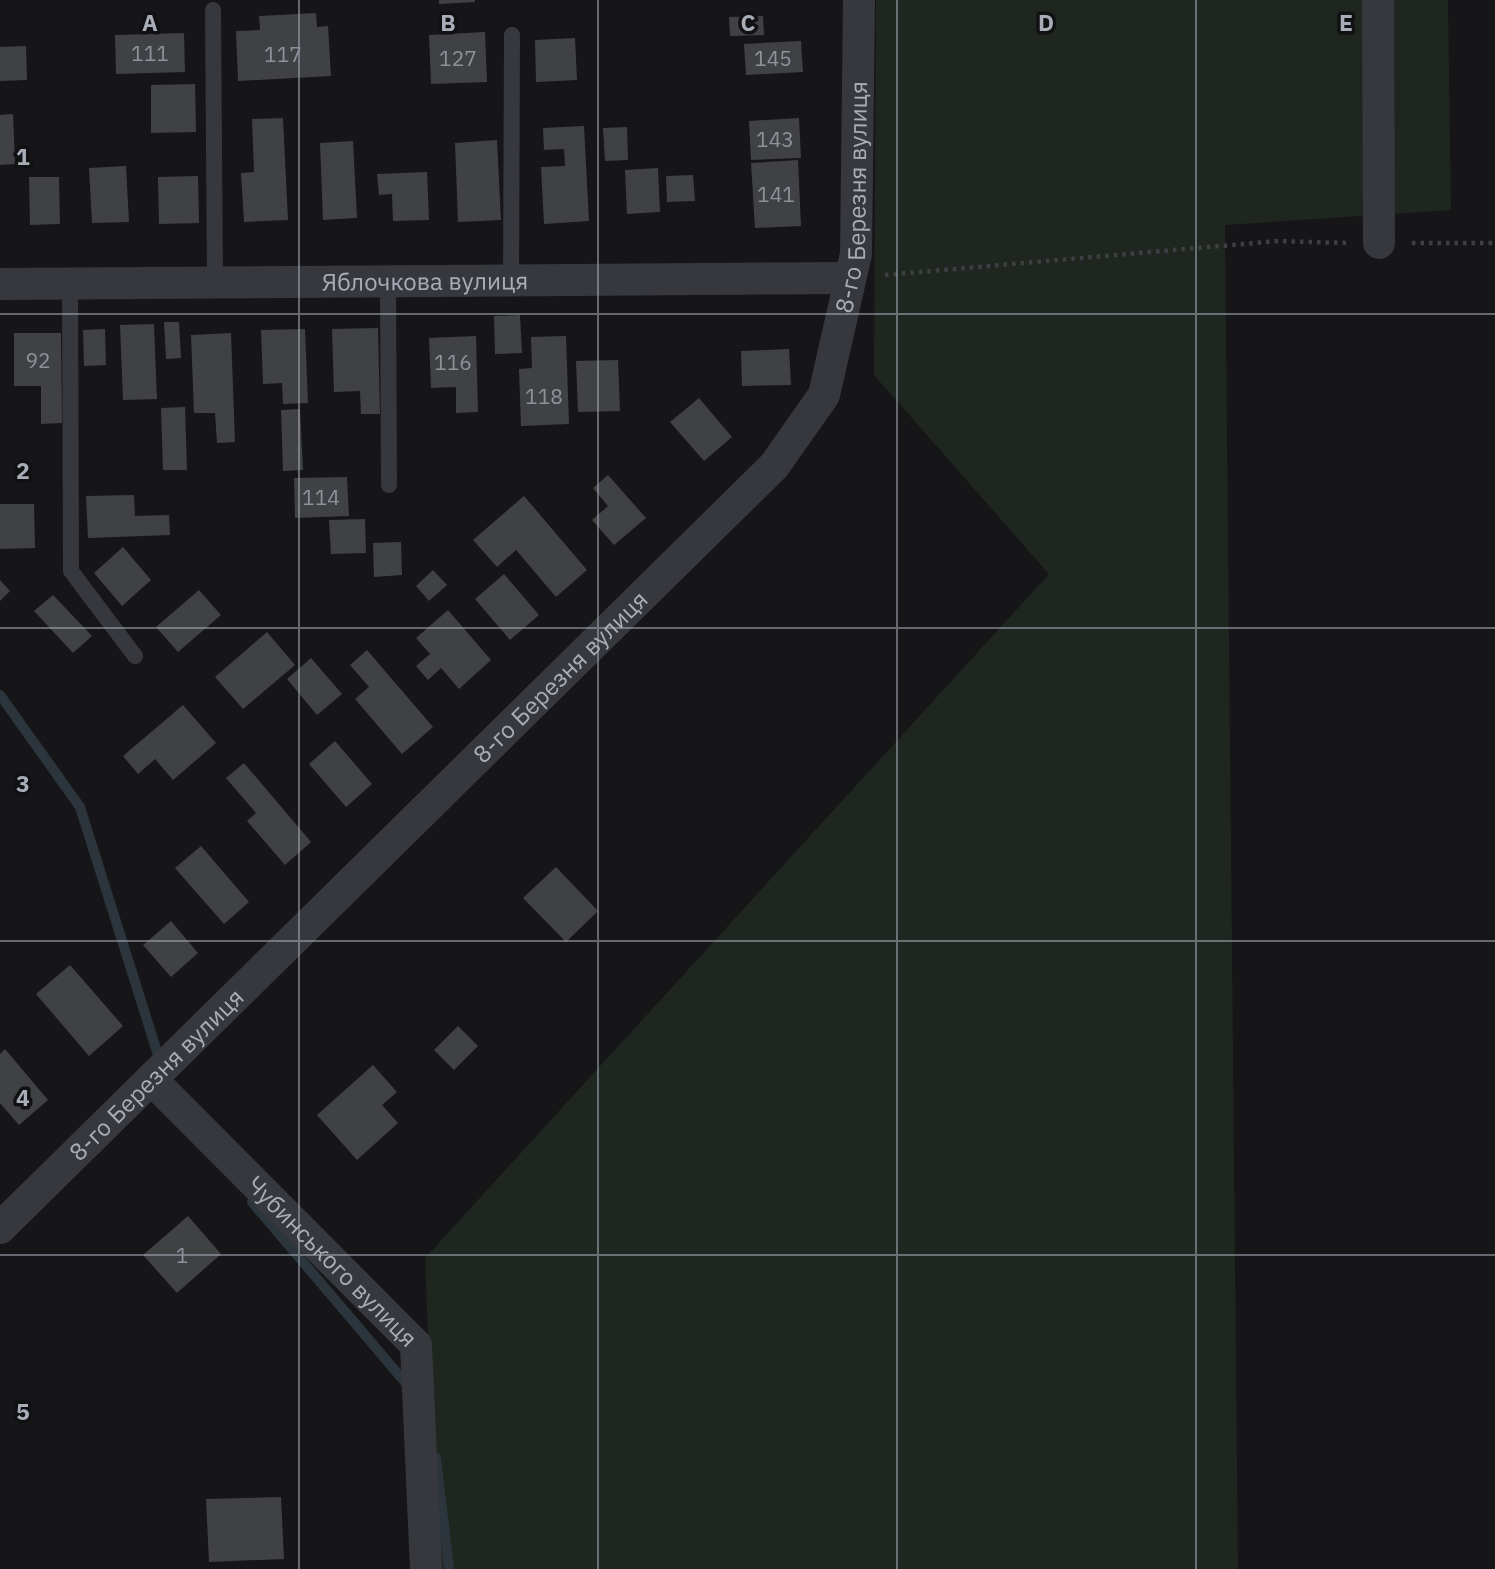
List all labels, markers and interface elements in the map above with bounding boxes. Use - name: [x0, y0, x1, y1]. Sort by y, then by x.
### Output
- text: A: [142, 7, 158, 37]
- text: B: [440, 7, 456, 37]
- text: C: [741, 7, 756, 37]
- text: D: [1038, 7, 1054, 37]
- text: E: [1339, 7, 1353, 37]
- house number: 111: [131, 39, 169, 67]
- house number: 117: [264, 40, 302, 68]
- house number: 127: [439, 44, 477, 72]
- house number: 145: [754, 44, 792, 72]
- street label: 8-го Березня вулиця: [827, 81, 874, 316]
- house number: 143: [756, 125, 794, 153]
- text: 1: [16, 141, 30, 171]
- house number: 141: [757, 180, 795, 208]
- street label: Яблочкова вулиця: [322, 264, 528, 298]
- house number: 92: [25, 346, 51, 374]
- house number: 116: [434, 348, 472, 376]
- house number: 118: [525, 382, 563, 410]
- text: 2: [16, 455, 30, 485]
- house number: 114: [302, 483, 340, 511]
- street label: 8-го Березня вулиця: [466, 583, 654, 770]
- text: 3: [16, 768, 30, 798]
- street label: 8-го Березня вулиця: [62, 981, 250, 1168]
- text: 4: [16, 1082, 30, 1112]
- street label: Чубинського вулиця: [240, 1169, 425, 1353]
- house number: 1: [176, 1241, 188, 1269]
- text: 5: [16, 1396, 30, 1426]

